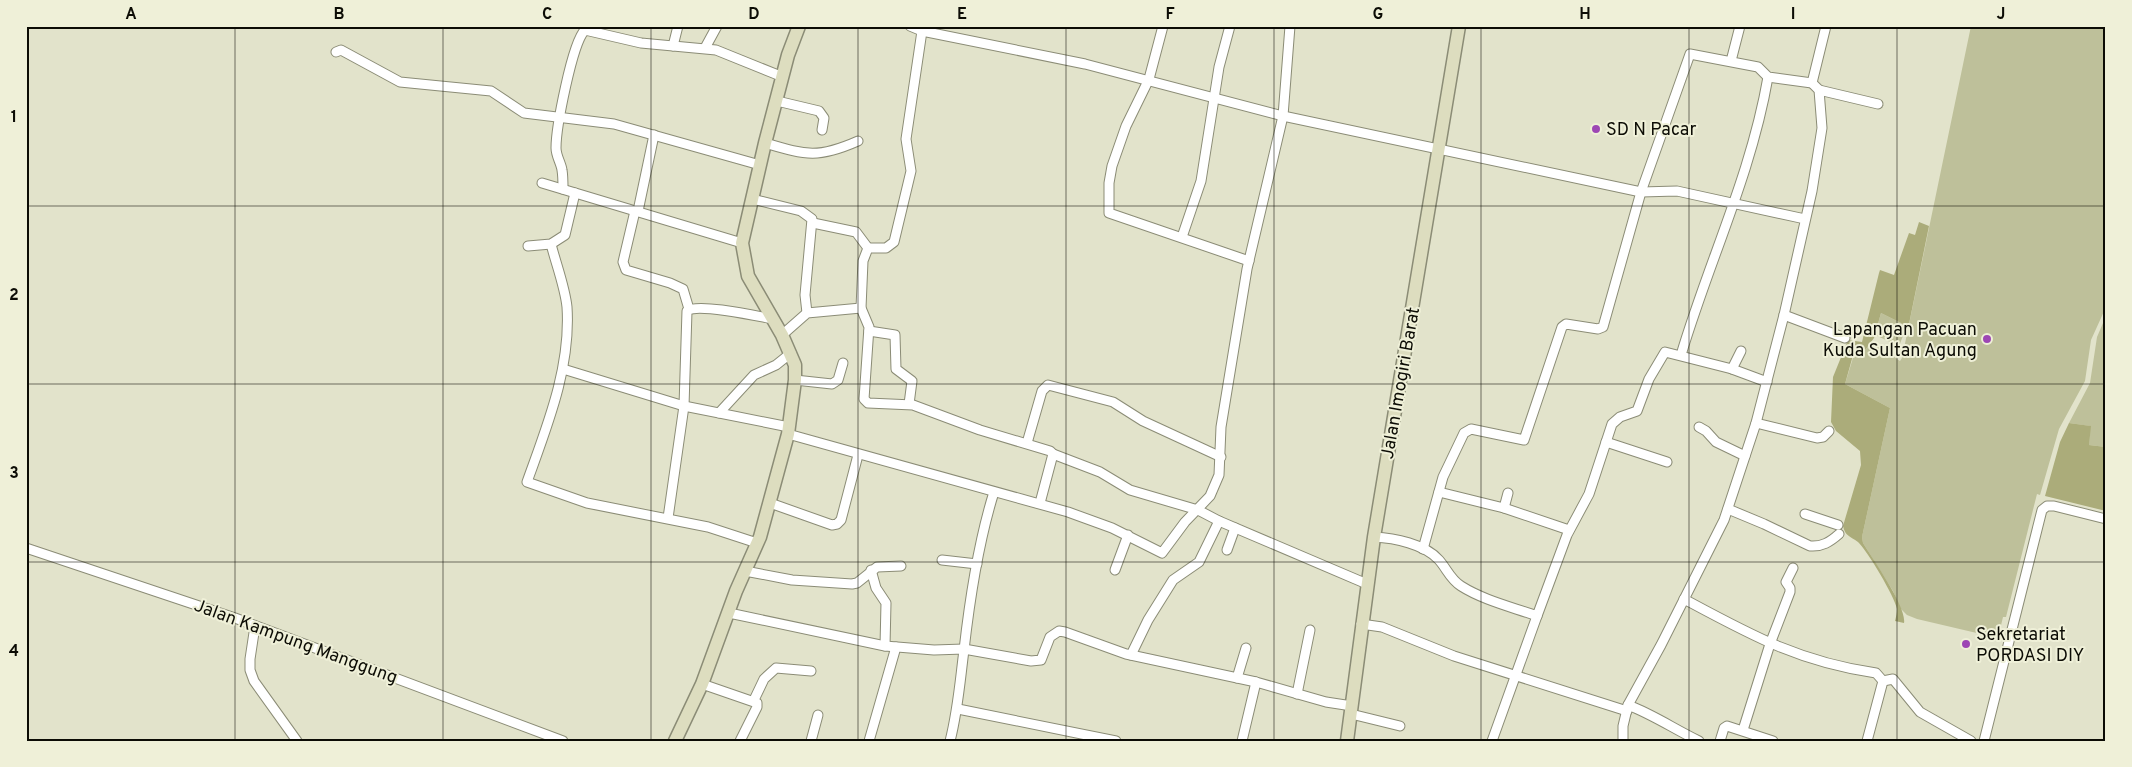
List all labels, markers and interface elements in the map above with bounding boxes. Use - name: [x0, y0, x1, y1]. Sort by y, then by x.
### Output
- text: A: [125, 5, 137, 25]
- text: B: [333, 5, 345, 25]
- text: C: [542, 5, 552, 25]
- text: D: [748, 5, 760, 25]
- text: E: [957, 5, 967, 25]
- text: F: [1165, 5, 1175, 25]
- text: G: [1373, 5, 1383, 25]
- text: H: [1579, 5, 1591, 25]
- text: I: [1791, 5, 1795, 25]
- text: J: [1997, 5, 2005, 25]
- text: 1: [11, 108, 17, 128]
- place label: SD N Pacar: [1606, 119, 1697, 142]
- marker: SD N Pacar: [1590, 123, 1602, 135]
- text: 2: [9, 286, 19, 306]
- street label: Jalan Imogiri Barat: [1377, 306, 1426, 461]
- place label: Lapangan Pacuan Kuda Sultan Agung: [1823, 319, 1977, 363]
- marker: Lapangan Pacuan Kuda Sultan Agung: [1981, 333, 1993, 345]
- text: 3: [9, 464, 19, 484]
- street label: Jalan Kampung Manggung: [190, 595, 400, 690]
- place label: Sekretariat PORDASI DIY: [1976, 624, 2084, 668]
- marker: Sekretariat PORDASI DIY: [1960, 638, 1972, 650]
- text: 4: [9, 642, 19, 662]

